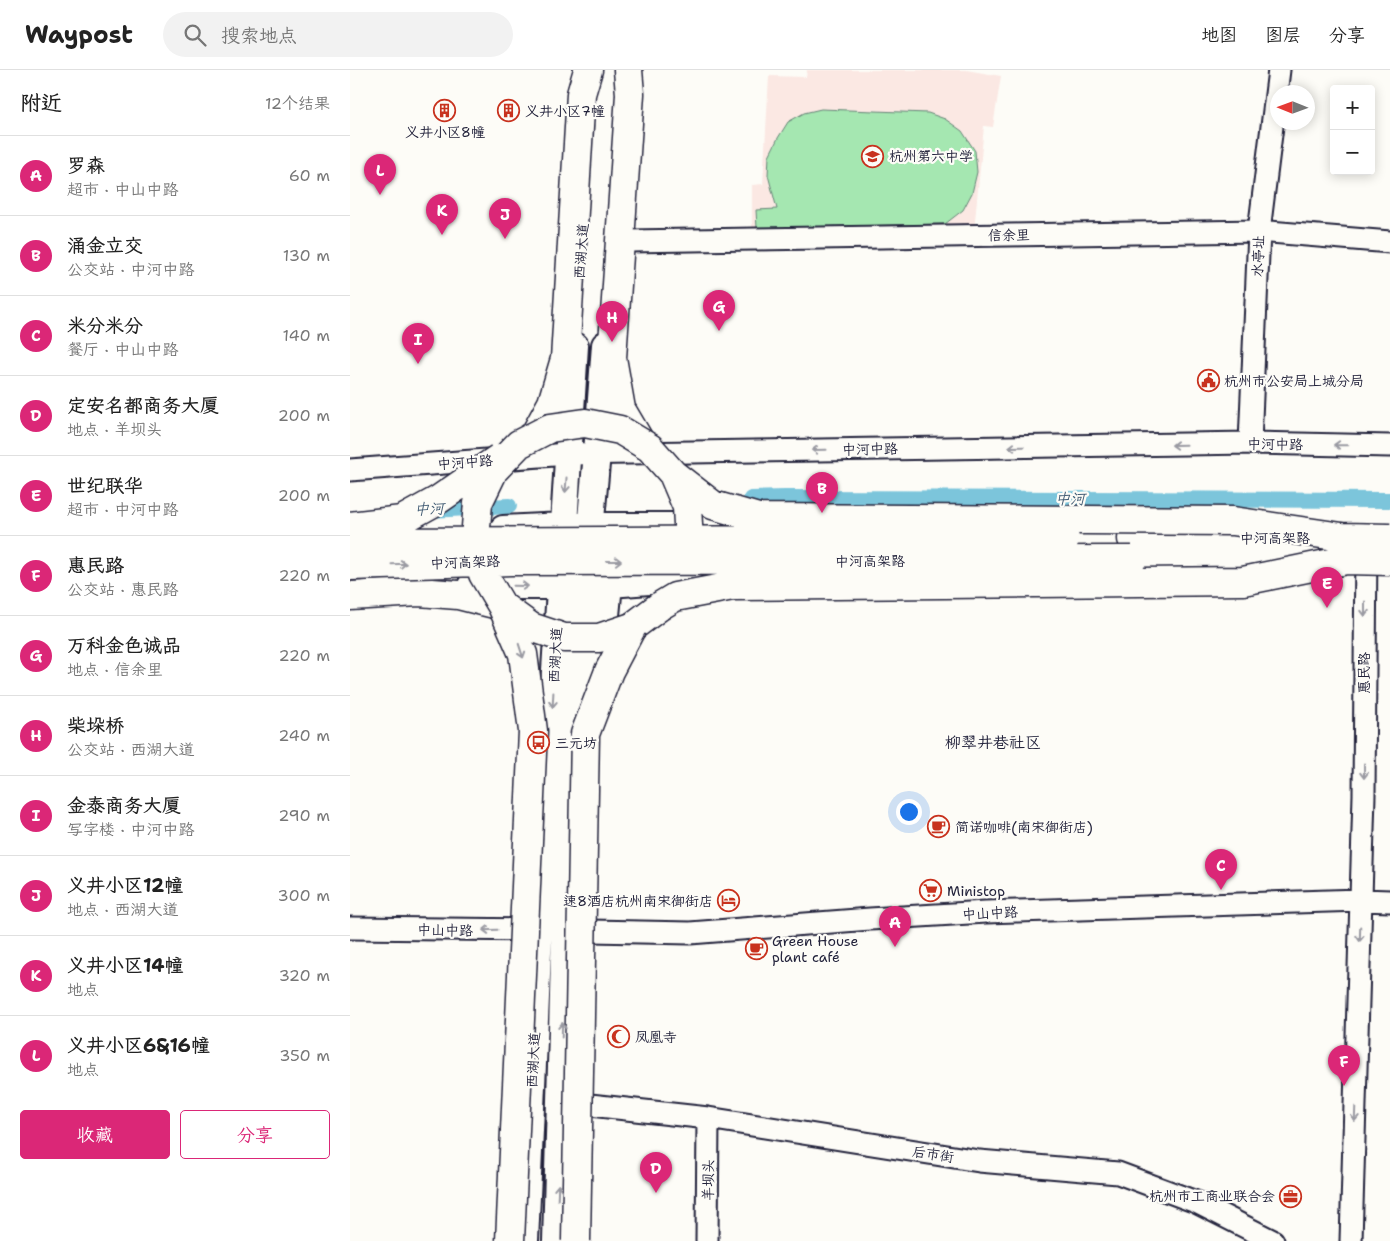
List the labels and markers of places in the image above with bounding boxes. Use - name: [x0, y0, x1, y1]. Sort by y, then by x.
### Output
- building icon: 义井小区8幢: [433, 98, 457, 122]
- building icon: 义井小区7幢: [497, 99, 521, 123]
- place label: 义井小区7幢: [525, 102, 605, 120]
- place label: 义井小区8幢: [405, 123, 485, 141]
- school or university icon: 杭州第六中学: [861, 144, 885, 168]
- place label: 杭州第六中学: [889, 147, 973, 165]
- pin: L: [364, 154, 396, 195]
- pin: K: [426, 194, 458, 235]
- pin: J: [489, 198, 521, 239]
- pin: G: [703, 290, 735, 331]
- pin: H: [596, 301, 628, 342]
- pin: I: [402, 323, 434, 364]
- public building icon: 杭州市公安局上城分局: [1196, 369, 1220, 393]
- place label: 杭州市公安局上城分局: [1224, 372, 1364, 390]
- pin: B: [806, 472, 838, 513]
- pin: E: [1311, 567, 1343, 608]
- bus stop icon: 三元坊: [527, 731, 551, 755]
- place label: 三元坊: [555, 734, 597, 752]
- cafe icon: 简诺咖啡(南宋御街店): [927, 815, 951, 839]
- place label: 简诺咖啡(南宋御街店): [955, 818, 1093, 836]
- pin: C: [1205, 849, 1237, 890]
- supermarket icon: Ministop: [919, 879, 943, 903]
- place label: Ministop: [947, 882, 1005, 900]
- hotel icon: 速8酒店杭州南宋御街店: [717, 889, 741, 913]
- place label: 速8酒店杭州南宋御街店: [563, 892, 713, 910]
- pin: A: [879, 906, 911, 947]
- place label: Green House plant café: [772, 932, 859, 966]
- cafe icon: Green House plant café: [744, 937, 768, 961]
- mosque icon: 凤凰寺: [607, 1025, 631, 1049]
- place label: 凤凰寺: [635, 1028, 677, 1046]
- pin: F: [1328, 1045, 1360, 1086]
- pin: D: [640, 1152, 672, 1193]
- office icon: 杭州市工商业联合会: [1279, 1184, 1303, 1208]
- place label: 杭州市工商业联合会: [1149, 1187, 1275, 1205]

